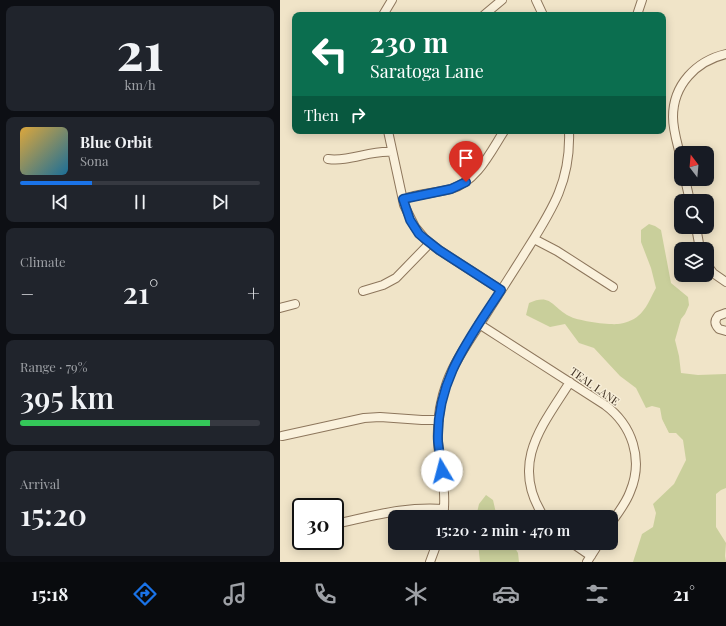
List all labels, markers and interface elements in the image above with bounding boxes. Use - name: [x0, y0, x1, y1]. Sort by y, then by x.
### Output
- text: 21: [116, 15, 164, 84]
- text: 230 m: [370, 23, 448, 60]
- icon: left: [304, 28, 356, 80]
- text: Saratoga Lane: [370, 59, 484, 83]
- text: km/h: [124, 76, 156, 93]
- icon: right: [347, 104, 369, 126]
- text: Then: [304, 105, 339, 125]
- text: Blue Orbit: [80, 132, 152, 152]
- pin: [449, 141, 483, 182]
- north arrow: [674, 146, 714, 186]
- map controls: [674, 146, 714, 282]
- icon: arrive: [455, 147, 477, 169]
- text: Sona: [80, 152, 108, 169]
- icon: previous: [49, 191, 71, 213]
- icon: pause: [129, 191, 151, 213]
- icon: next: [209, 191, 231, 213]
- button: search: [674, 194, 714, 234]
- button: layers: [674, 242, 714, 282]
- text: Climate: [20, 253, 66, 270]
- text: 21°: [123, 272, 159, 312]
- text: −: [20, 278, 34, 308]
- text: +: [247, 278, 260, 308]
- text: Range · 79%: [20, 358, 87, 375]
- street label: TEAL LANE: [567, 363, 623, 409]
- text: 395 km: [20, 377, 114, 417]
- position arrow: [421, 450, 463, 492]
- text: Arrival: [20, 475, 60, 492]
- text: 15:20: [20, 494, 87, 534]
- speed limit sign: 30: [292, 498, 344, 550]
- text: 15:20 · 2 min · 470 m: [436, 520, 570, 540]
- icon: directions: [131, 580, 159, 608]
- icon: music: [221, 580, 249, 608]
- icon: phone: [311, 580, 339, 608]
- icon: climate: [402, 580, 430, 608]
- icon: car: [492, 580, 520, 608]
- icon: filters: [583, 580, 611, 608]
- text: 15:18: [31, 582, 68, 606]
- text: 21°: [673, 582, 695, 606]

